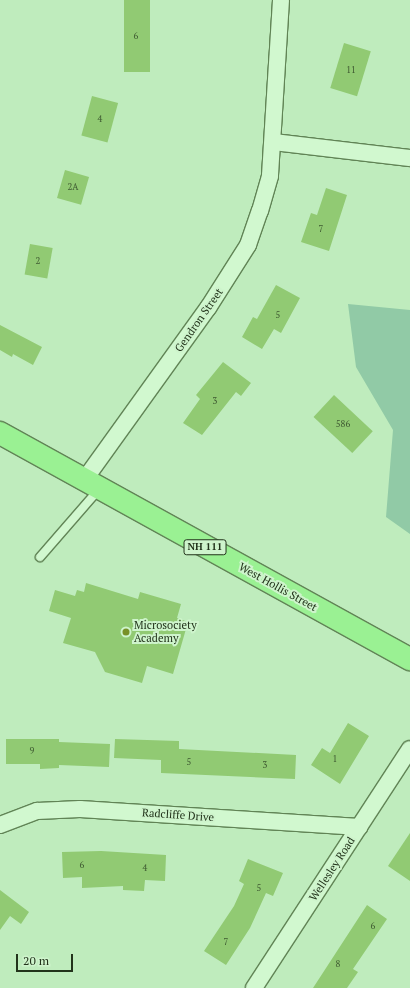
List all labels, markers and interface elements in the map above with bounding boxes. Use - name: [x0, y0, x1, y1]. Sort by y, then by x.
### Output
- house number: 6: [134, 31, 138, 41]
- house number: 11: [346, 65, 356, 75]
- house number: 4: [98, 114, 102, 124]
- house number: 2A: [68, 182, 78, 192]
- house number: 7: [319, 224, 323, 234]
- house number: 2: [36, 256, 40, 266]
- street label: Gendron Street: [172, 286, 226, 354]
- house number: 5: [276, 310, 280, 320]
- house number: 3: [213, 396, 217, 406]
- house number: 586: [336, 419, 350, 429]
- road number: NH 111: [183, 539, 227, 555]
- street label: West Hollis Street: [237, 560, 319, 614]
- place label: Microsociety Academy: [134, 619, 197, 645]
- marker: Microsociety Academy: [121, 627, 131, 637]
- house number: 9: [30, 746, 34, 756]
- house number: 1: [333, 754, 337, 764]
- house number: 5: [187, 757, 191, 767]
- house number: 3: [263, 760, 267, 770]
- street label: Radcliffe Drive: [142, 806, 214, 824]
- street label: Wellesley Road: [306, 835, 358, 903]
- house number: 6: [80, 860, 84, 870]
- house number: 4: [143, 863, 147, 873]
- house number: 5: [257, 883, 261, 893]
- house number: 6: [371, 921, 375, 931]
- house number: 7: [224, 937, 228, 947]
- scale bar: [18, 946, 75, 972]
- text: 20 m: [23, 953, 49, 968]
- house number: 8: [336, 959, 340, 969]

